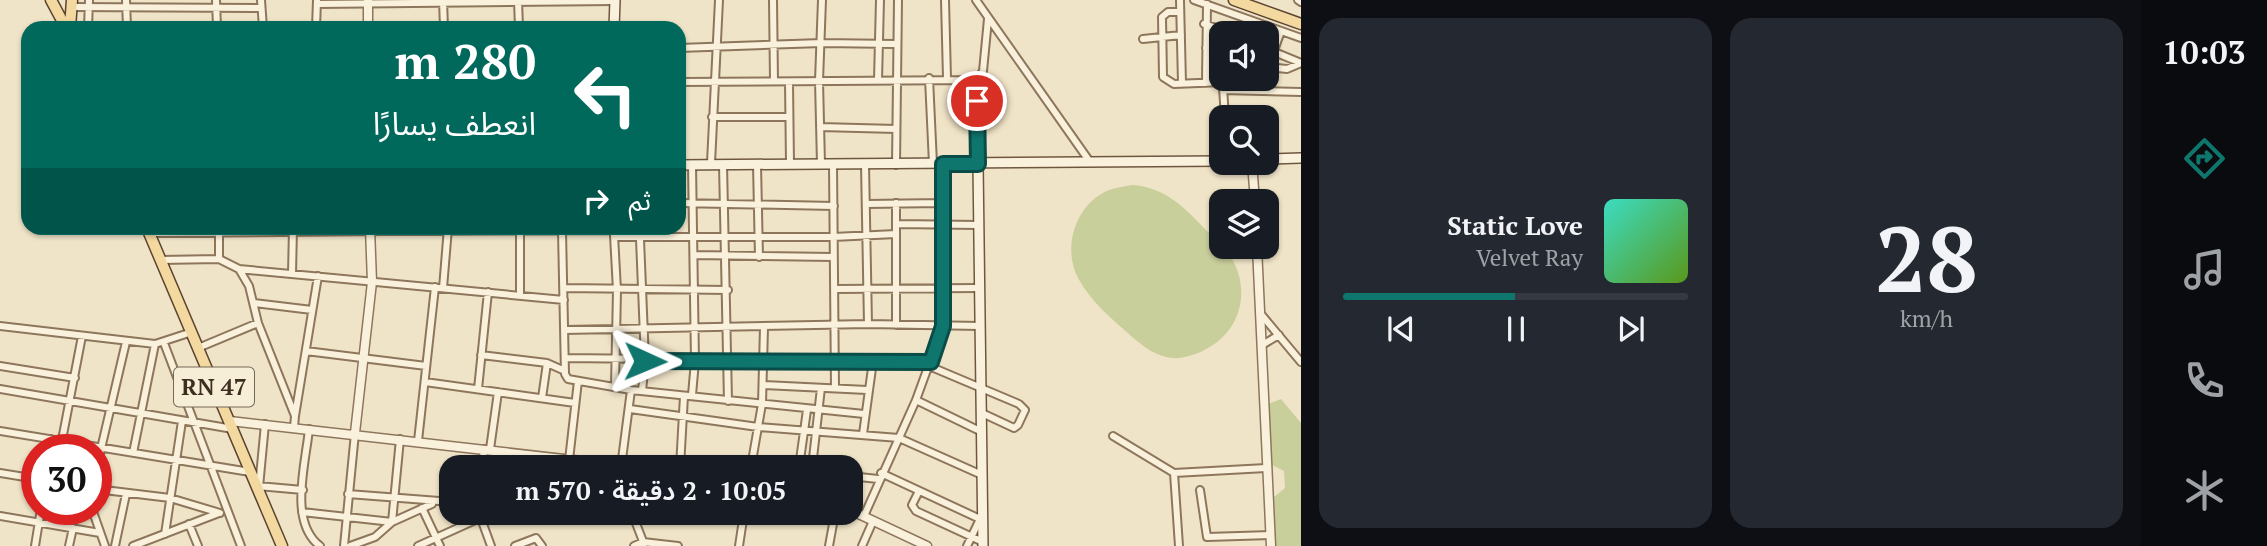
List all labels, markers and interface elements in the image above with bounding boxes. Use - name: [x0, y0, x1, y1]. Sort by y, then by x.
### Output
- map controls: [1209, 21, 1279, 259]
- button: sound: [1209, 21, 1279, 91]
- text: 280 m: [394, 28, 536, 93]
- text: 10:03: [2162, 31, 2246, 73]
- icon: left: [560, 49, 651, 140]
- pin: [947, 71, 1007, 131]
- icon: arrive: [958, 82, 996, 120]
- text: انعطف يسارًا: [373, 102, 536, 144]
- button: search: [1209, 105, 1279, 175]
- icon: directions: [2180, 134, 2229, 183]
- icon: right: [577, 182, 615, 220]
- text: ثم: [629, 183, 651, 217]
- button: layers: [1209, 189, 1279, 259]
- text: 28: [1875, 197, 1978, 318]
- text: Static Love: [1447, 208, 1583, 242]
- text: Velvet Ray: [1476, 242, 1583, 273]
- icon: music: [2180, 245, 2229, 294]
- text: km/h: [1900, 303, 1953, 334]
- icon: previous: [1382, 310, 1420, 348]
- icon: pause: [1497, 310, 1535, 348]
- icon: next: [1612, 310, 1650, 348]
- position arrow: [608, 324, 682, 398]
- icon: phone: [2180, 356, 2229, 405]
- road number: RN 47: [174, 368, 254, 406]
- speed limit sign: 30: [21, 434, 112, 525]
- icon: climate: [2180, 466, 2229, 515]
- text: 10:05 · 2 دقيقة · 570 m: [515, 473, 787, 507]

